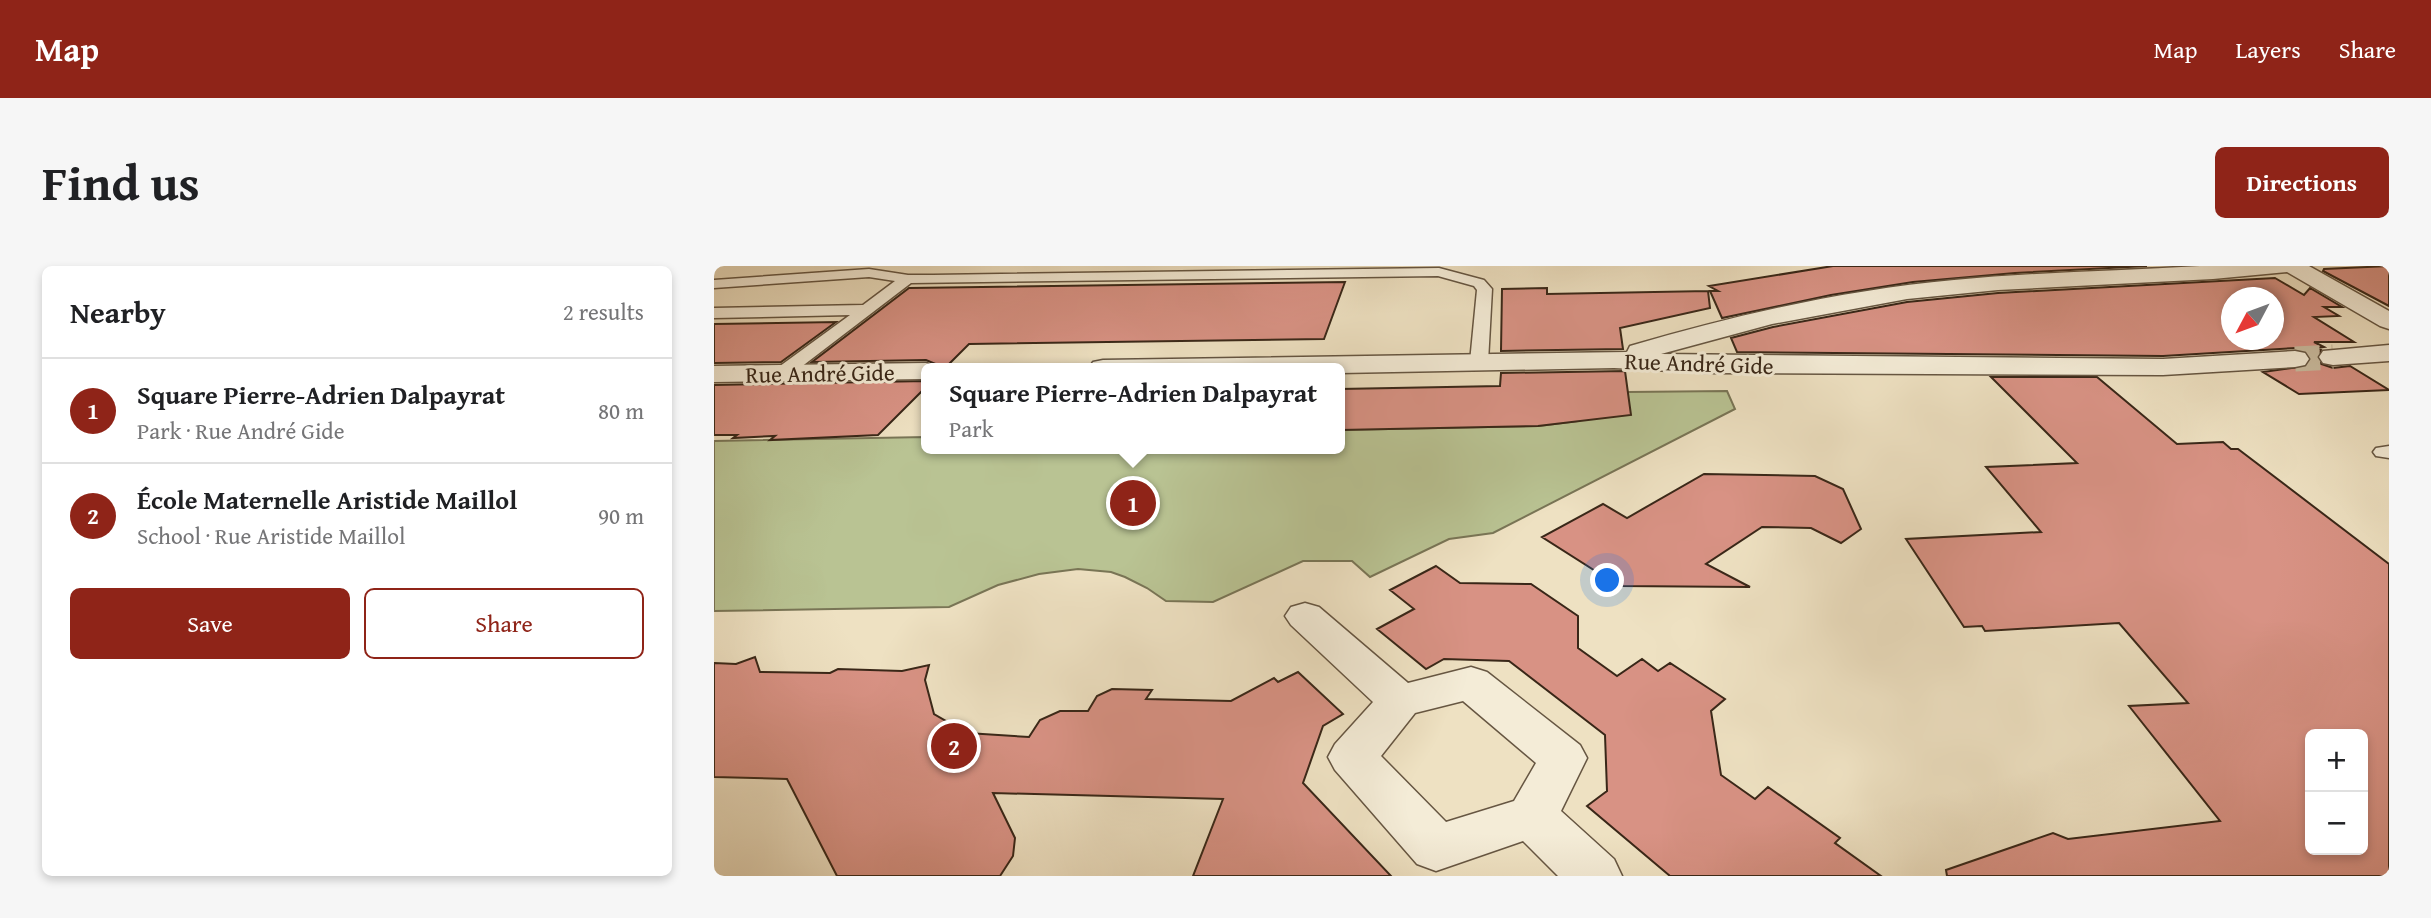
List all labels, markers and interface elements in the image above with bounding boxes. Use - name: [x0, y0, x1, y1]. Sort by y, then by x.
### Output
- text: Map: [35, 25, 99, 73]
- text: Map: [2154, 32, 2197, 67]
- text: Layers: [2235, 32, 2301, 67]
- text: Share: [2339, 32, 2396, 67]
- text: Find us: [42, 146, 200, 218]
- button: Directions: [2215, 147, 2389, 218]
- north arrow: [2221, 287, 2284, 350]
- text: Nearby: [70, 290, 166, 334]
- text: 2 results: [563, 295, 644, 328]
- street label: Rue André Gide: [1624, 344, 1774, 382]
- street label: Rue André Gide: [745, 355, 895, 391]
- popup: [921, 363, 1345, 454]
- text: Square Pierre-Adrien Dalpayrat: [949, 373, 1317, 412]
- text: Square Pierre-Adrien Dalpayrat: [137, 375, 505, 414]
- text: 1: [87, 394, 99, 427]
- text: 80 m: [598, 394, 644, 427]
- text: Park: [949, 412, 993, 445]
- text: Park · Rue André Gide: [137, 414, 344, 447]
- pin: 1: [1110, 477, 1156, 529]
- text: École Maternelle Aristide Maillol: [137, 480, 517, 519]
- text: 2: [87, 499, 99, 532]
- text: 90 m: [598, 499, 644, 532]
- text: School · Rue Aristide Maillol: [137, 519, 405, 552]
- your location: [1590, 563, 1624, 597]
- button: Save: [70, 588, 350, 659]
- button: Share: [364, 588, 644, 659]
- pin: 2: [931, 720, 977, 772]
- map controls: [2305, 729, 2368, 855]
- button: +: [2305, 729, 2368, 792]
- button: −: [2305, 792, 2368, 855]

